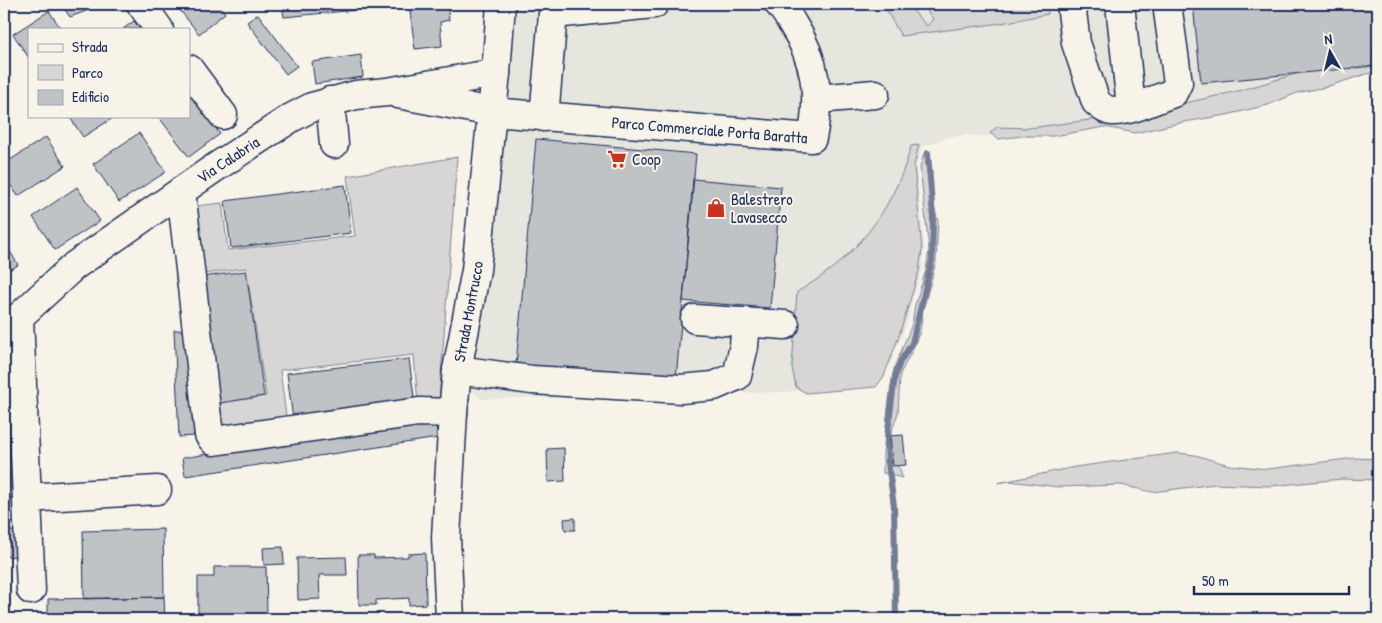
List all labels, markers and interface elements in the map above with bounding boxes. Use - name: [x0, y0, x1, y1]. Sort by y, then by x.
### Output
- legend: [28, 28, 190, 118]
- north arrow: [1304, 28, 1354, 78]
- text: N: [1323, 29, 1334, 49]
- text: Strada: [72, 36, 108, 57]
- text: Parco: [72, 62, 103, 83]
- text: Edificio: [72, 86, 109, 107]
- street label: Parco Commerciale Porta Baratta: [611, 111, 808, 149]
- street label: Via Calabria: [192, 131, 263, 188]
- supermarket icon: Coop: [606, 148, 628, 170]
- place label: Coop: [632, 148, 661, 170]
- place label: Balestrero Lavasecco: [731, 188, 793, 228]
- shop icon: Balestrero Lavasecco: [705, 197, 727, 219]
- street label: Strada Montrucco: [448, 260, 488, 364]
- scale bar: [1194, 563, 1350, 595]
- text: 50 m: [1202, 570, 1229, 591]

